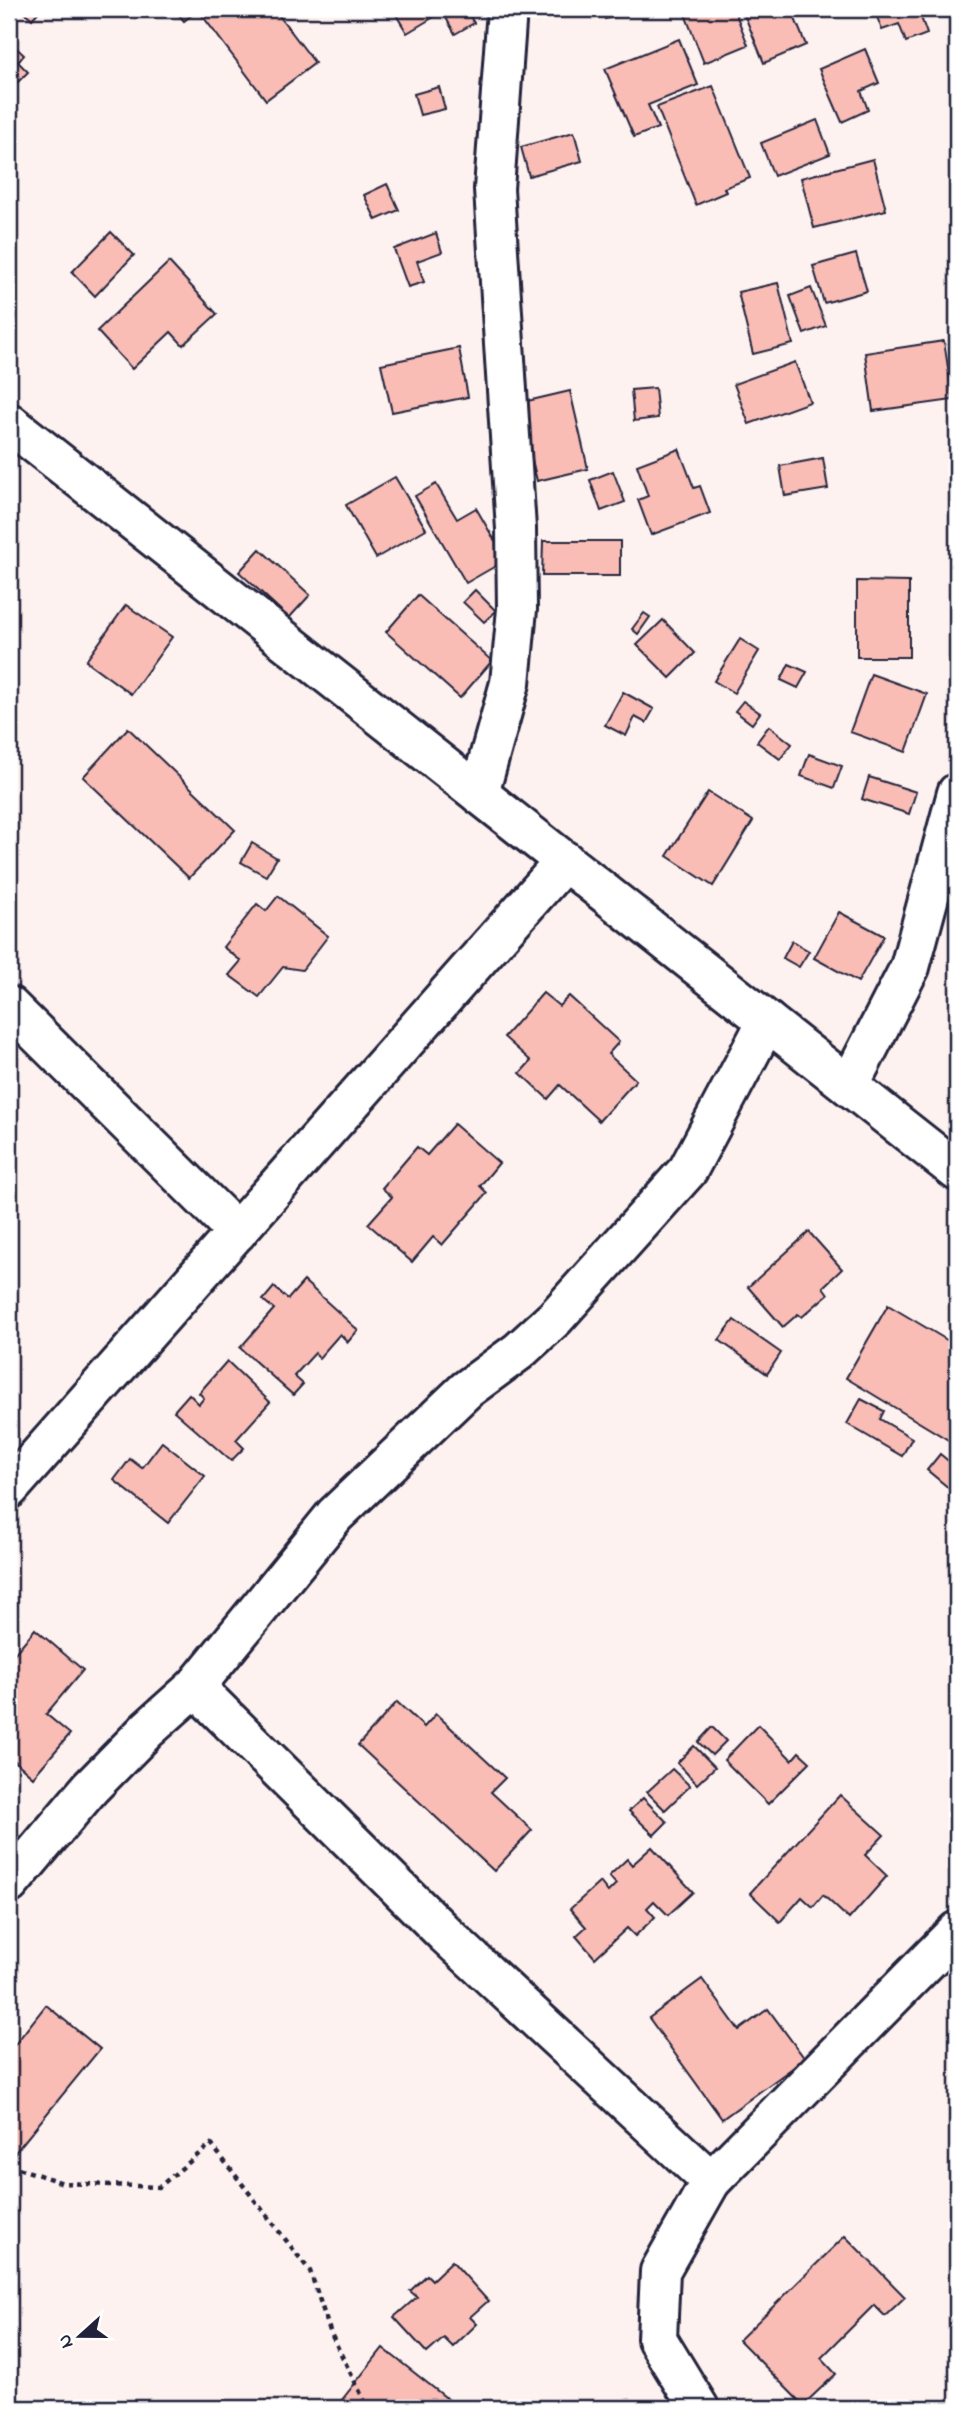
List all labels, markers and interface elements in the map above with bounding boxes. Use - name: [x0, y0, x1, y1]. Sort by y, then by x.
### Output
- north arrow: [46, 2302, 116, 2372]
- text: N: [51, 2330, 81, 2352]

